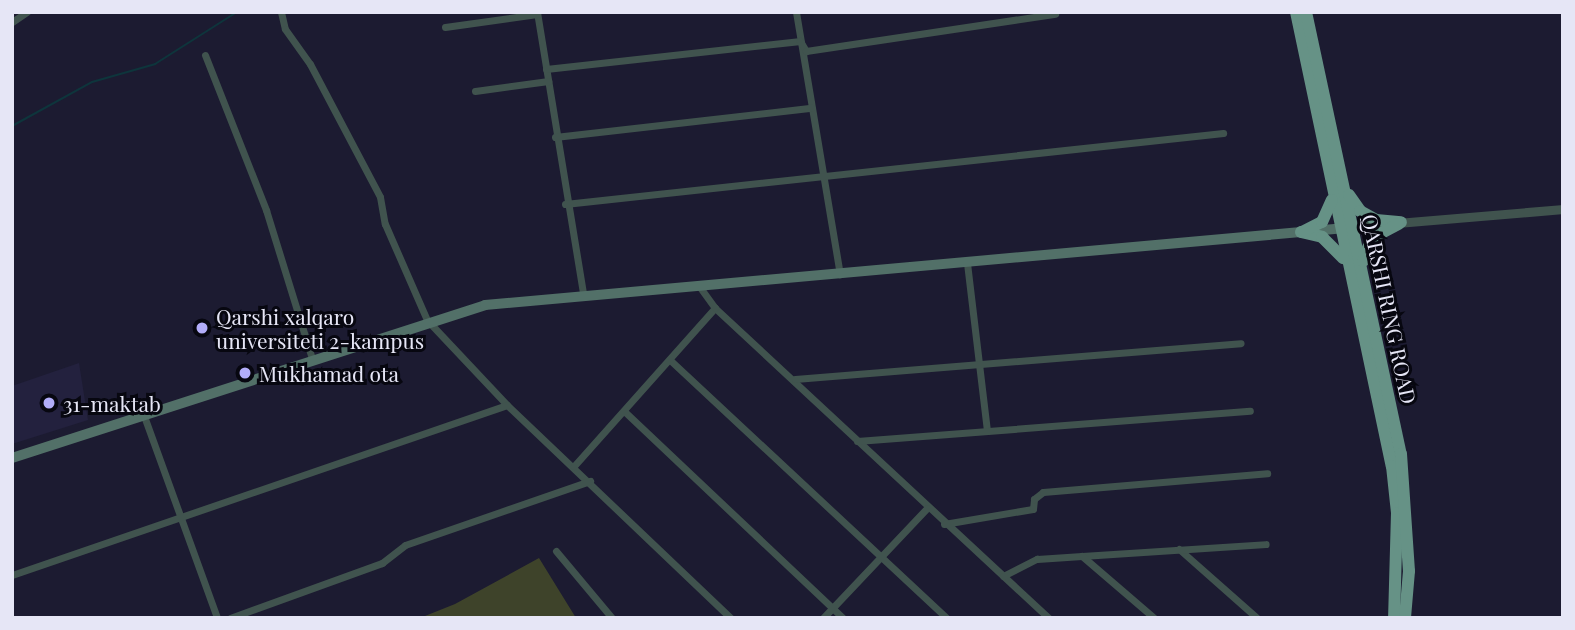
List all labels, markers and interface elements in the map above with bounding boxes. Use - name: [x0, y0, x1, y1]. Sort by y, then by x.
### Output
- street label: QARSHI RING ROAD: [1358, 212, 1422, 406]
- place label: Qarshi xalqaro universiteti 2-kampus: [216, 303, 424, 353]
- marker: Qarshi xalqaro universiteti 2-kampus: [194, 320, 210, 336]
- place label: Mukhamad ota: [259, 360, 399, 386]
- marker: Mukhamad ota: [237, 365, 253, 381]
- place label: 31-maktab: [63, 390, 161, 416]
- marker: 31-maktab: [41, 395, 57, 411]

